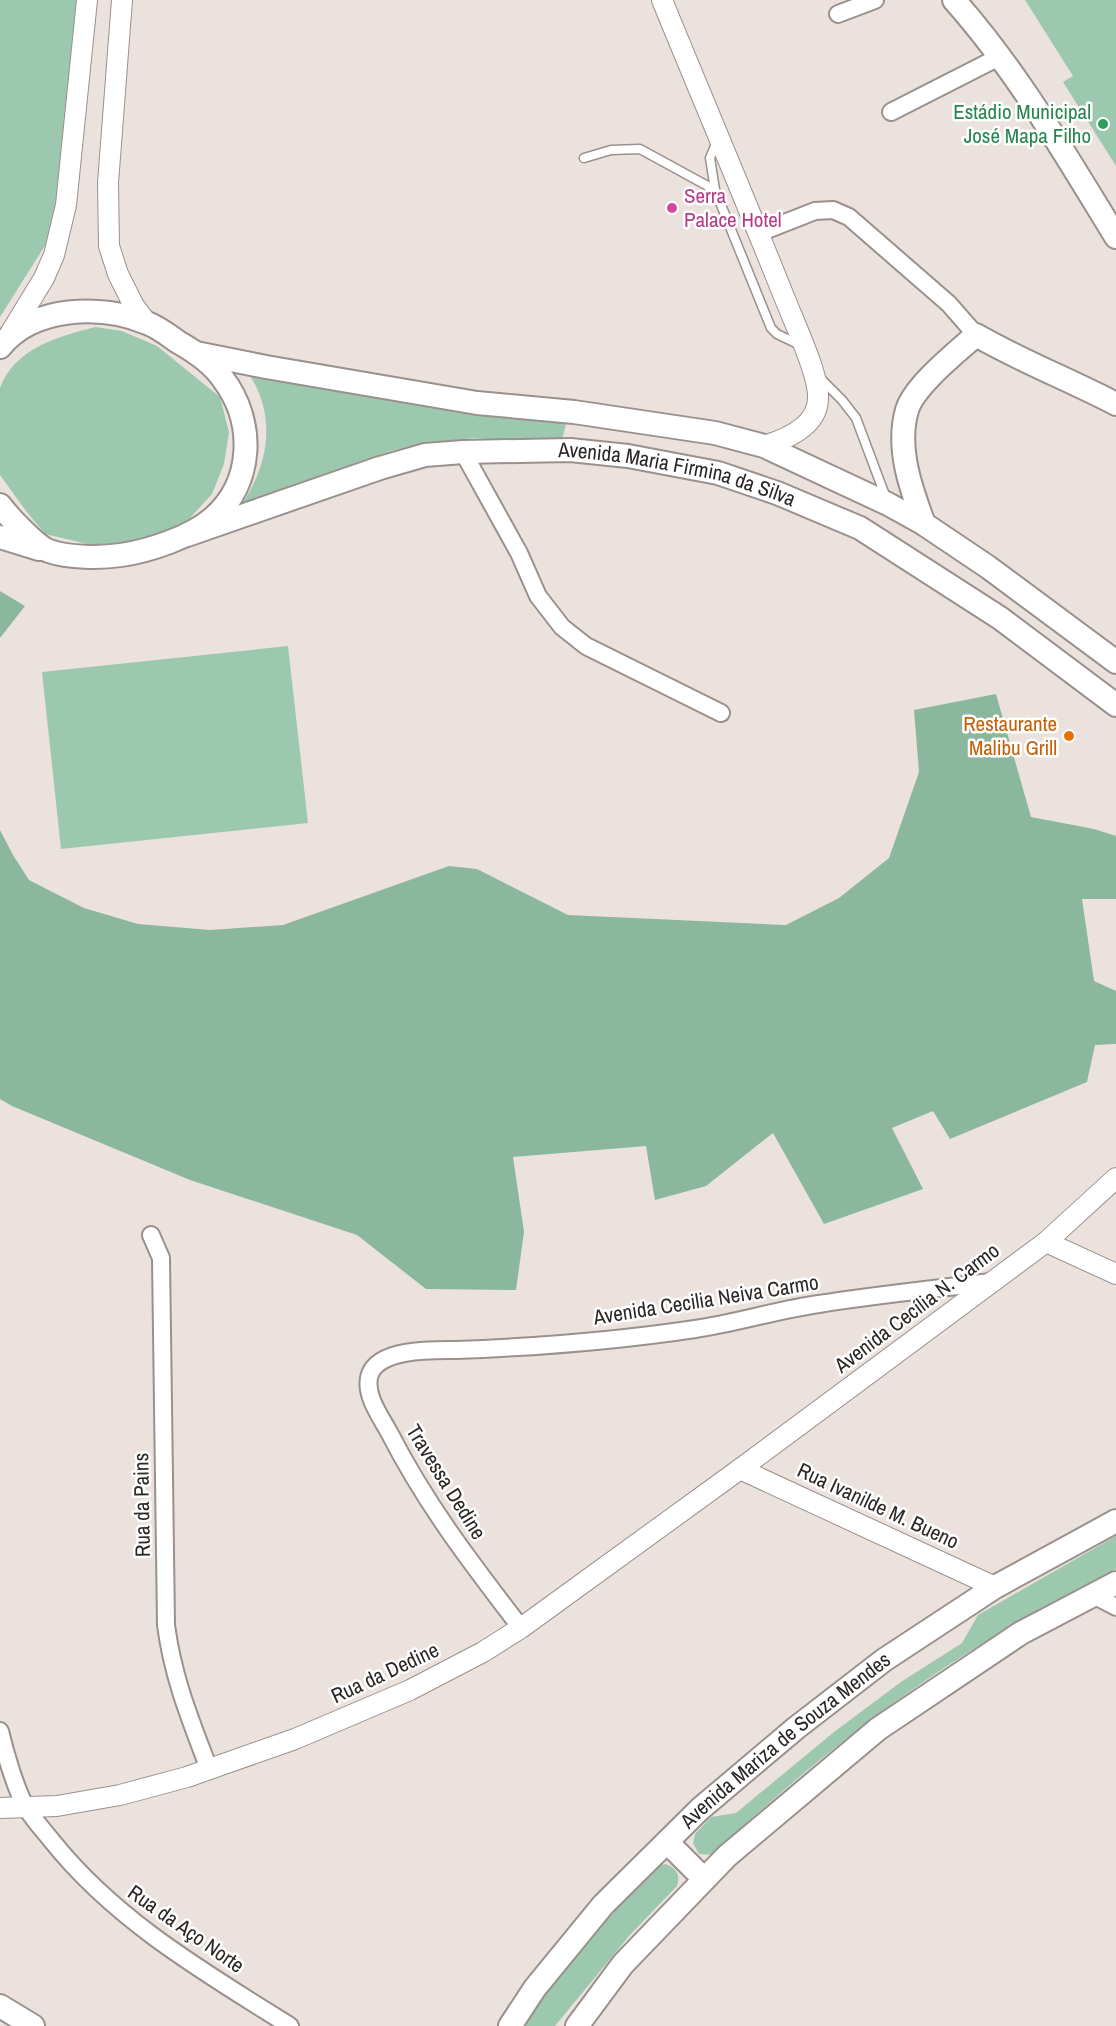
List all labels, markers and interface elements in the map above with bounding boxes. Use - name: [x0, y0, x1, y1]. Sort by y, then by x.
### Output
- place label: Estádio Municipal José Mapa Filho: [953, 97, 1091, 150]
- marker: Estádio Municipal José Mapa Filho: [1096, 117, 1110, 131]
- place label: Serra Palace Hotel: [684, 181, 782, 234]
- marker: Serra Palace Hotel: [665, 201, 679, 215]
- street label: Avenida Maria Firmina da Silva: [557, 435, 801, 513]
- place label: Restaurante Malibu Grill: [963, 709, 1057, 762]
- marker: Restaurante Malibu Grill: [1062, 729, 1076, 743]
- street label: Avenida Cecília N. Carmo: [827, 1236, 1005, 1380]
- street label: Avenida Cecilia Neiva Carmo: [590, 1267, 821, 1332]
- street label: Travessa Dedine: [400, 1419, 493, 1545]
- street label: Rua da Pains: [126, 1453, 157, 1557]
- street label: Rua Ivanilde M. Bueno: [793, 1455, 964, 1556]
- street label: Rua da Dedine: [326, 1635, 443, 1710]
- street label: Avenida Mariza de Souza Mendes: [673, 1645, 896, 1835]
- street label: Rua da Aço Norte: [122, 1878, 250, 1979]

